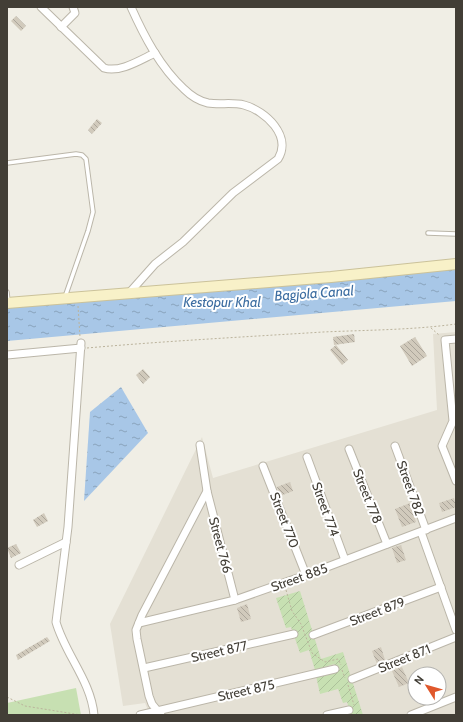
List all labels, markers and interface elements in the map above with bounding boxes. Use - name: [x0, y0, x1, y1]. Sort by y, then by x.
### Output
- water label: Bagjola Canal: [274, 281, 355, 305]
- water label: Kestopur Khal: [183, 293, 261, 311]
- street label: Street 782: [394, 458, 428, 518]
- street label: Street 778: [350, 466, 386, 526]
- street label: Street 774: [309, 480, 343, 539]
- street label: Street 770: [267, 490, 303, 550]
- street label: Street 766: [206, 515, 236, 575]
- street label: Street 885: [268, 559, 330, 595]
- street label: Street 879: [347, 593, 407, 629]
- street label: Street 877: [189, 637, 249, 665]
- street label: Street 871: [376, 640, 432, 676]
- north arrow: [407, 666, 447, 706]
- text: N: [411, 673, 427, 687]
- street label: Street 875: [216, 676, 276, 704]

